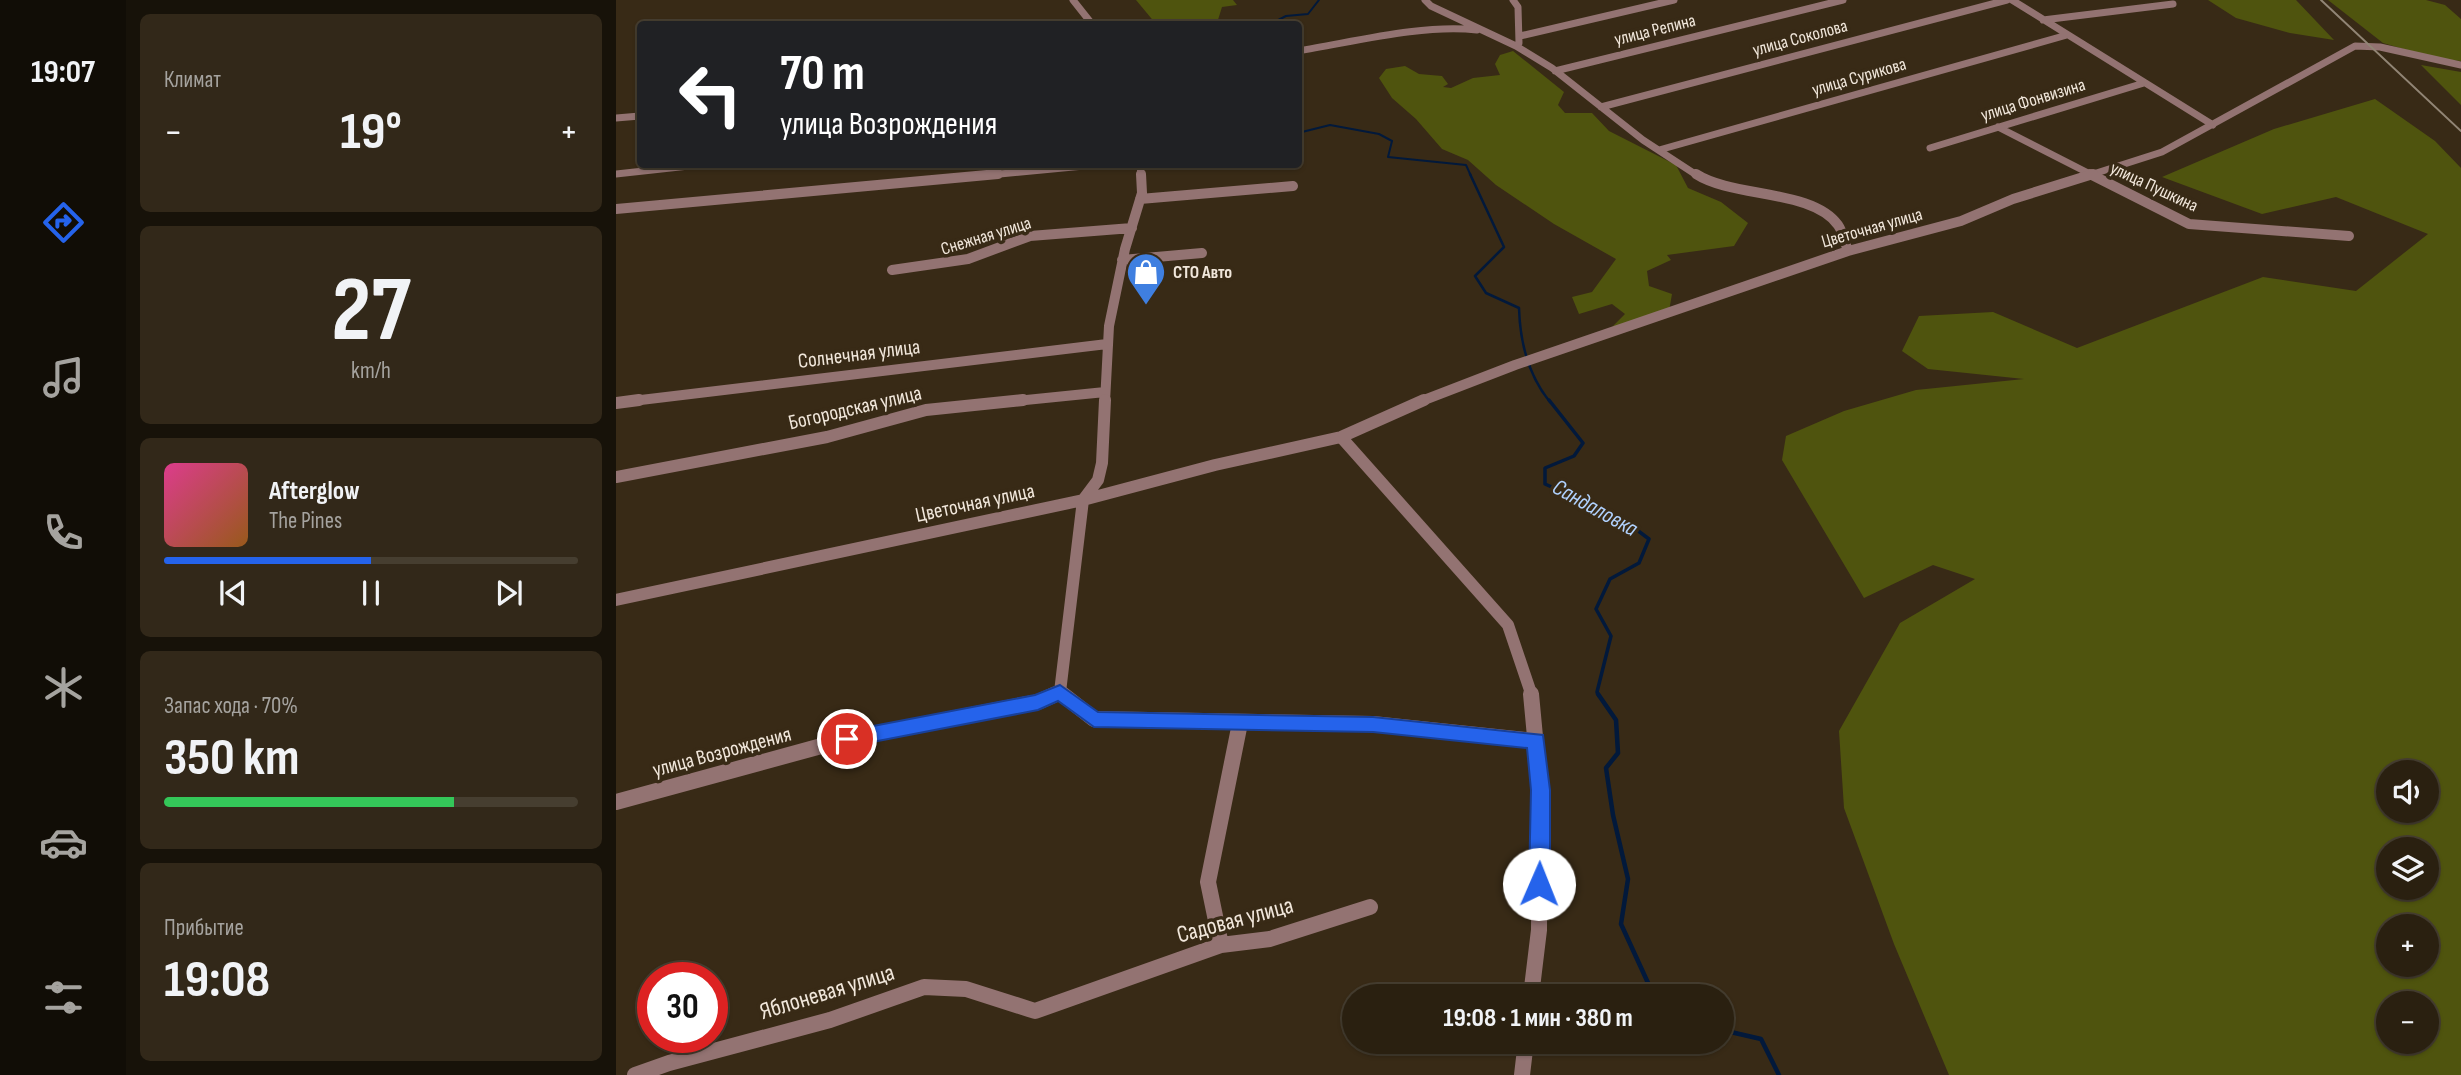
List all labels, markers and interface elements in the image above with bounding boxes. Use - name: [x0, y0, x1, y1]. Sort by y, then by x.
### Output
- street label: улица Репина: [1612, 10, 1698, 50]
- street label: улица Соколова: [1750, 15, 1850, 61]
- text: 70 m: [780, 45, 865, 104]
- icon: left: [665, 49, 756, 140]
- text: 19:07: [31, 53, 95, 92]
- street label: улица Сурикова: [1809, 54, 1909, 100]
- text: Климат: [164, 66, 221, 94]
- street label: улица Фонвизина: [1978, 74, 2088, 126]
- text: 19°: [340, 101, 402, 164]
- text: улица Возрождения: [780, 105, 997, 144]
- text: −: [164, 110, 183, 155]
- text: +: [559, 110, 578, 155]
- street label: улица Пушкина: [2107, 158, 2201, 216]
- icon: directions: [39, 198, 88, 247]
- street label: Цветочная улица: [1819, 204, 1925, 252]
- street label: Снежная улица: [938, 212, 1034, 260]
- shop icon: СТО Авто: [1125, 251, 1167, 306]
- text: 27: [331, 257, 411, 366]
- place label: СТО Авто: [1173, 262, 1232, 283]
- street label: Солнечная улица: [796, 334, 922, 374]
- icon: music: [39, 353, 88, 402]
- text: km/h: [351, 357, 391, 385]
- street label: Богородская улица: [786, 381, 924, 435]
- water label: Сандаловка: [1547, 473, 1643, 543]
- text: Afterglow: [269, 476, 360, 507]
- street label: Цветочная улица: [913, 478, 1037, 528]
- text: The Pines: [269, 507, 342, 535]
- icon: phone: [39, 508, 88, 557]
- icon: previous: [214, 574, 252, 612]
- icon: pause: [352, 574, 390, 612]
- icon: next: [490, 574, 528, 612]
- icon: climate: [39, 663, 88, 712]
- text: Запас хода · 70%: [164, 692, 298, 720]
- pin: [817, 709, 877, 769]
- icon: arrive: [828, 720, 866, 758]
- street label: улица Возрождения: [650, 721, 794, 783]
- text: 350 km: [164, 727, 299, 790]
- map controls: [2376, 760, 2439, 1054]
- button: sound: [2376, 760, 2439, 823]
- icon: car: [39, 818, 88, 867]
- button: layers: [2376, 837, 2439, 900]
- position arrow: [1502, 847, 1576, 921]
- street label: Садовая улица: [1174, 891, 1296, 949]
- text: Прибытие: [164, 914, 244, 942]
- button: +: [2376, 914, 2439, 977]
- text: 19:08: [164, 949, 270, 1012]
- street label: Яблоневая улица: [756, 958, 898, 1026]
- speed limit sign: 30: [637, 962, 728, 1053]
- icon: filters: [39, 973, 88, 1022]
- button: −: [2376, 991, 2439, 1054]
- text: 19:08 · 1 мин · 380 m: [1443, 1003, 1633, 1034]

